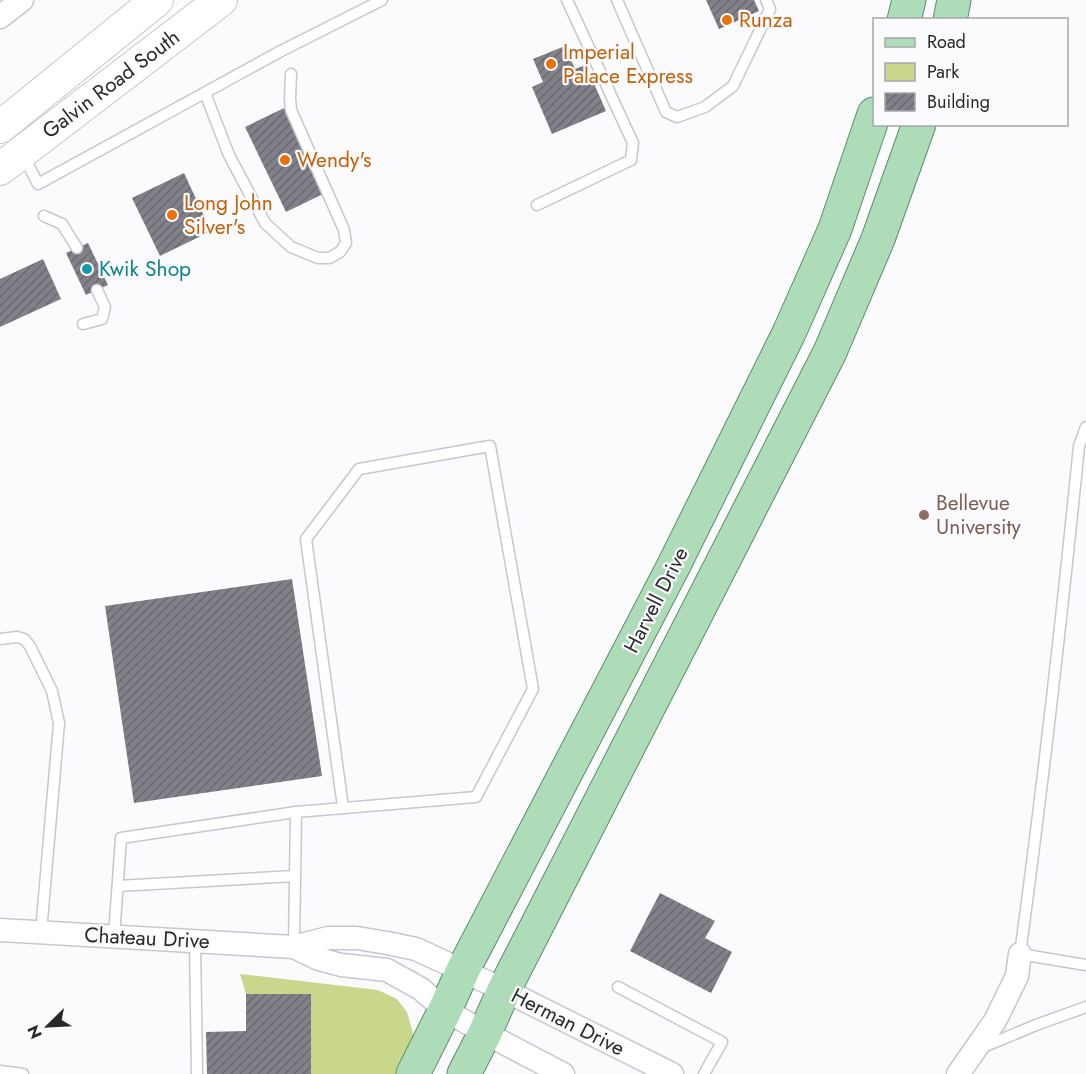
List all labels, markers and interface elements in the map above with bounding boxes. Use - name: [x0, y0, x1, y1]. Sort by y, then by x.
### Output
- place label: Runza: [739, 5, 793, 35]
- marker: Runza: [720, 13, 734, 27]
- legend: [873, 18, 1068, 126]
- street label: Galvin Road South: [36, 22, 186, 146]
- text: Road: [927, 29, 966, 55]
- place label: Imperial Palace Express: [563, 37, 693, 91]
- marker: Imperial Palace Express: [544, 57, 558, 71]
- text: Park: [927, 59, 959, 85]
- text: Building: [927, 89, 990, 115]
- place label: Wendy's: [297, 145, 372, 175]
- marker: Wendy's: [278, 153, 292, 167]
- place label: Long John Silver's: [184, 188, 273, 242]
- marker: Long John Silver's: [165, 208, 179, 222]
- place label: Kwik Shop: [99, 254, 191, 284]
- marker: Kwik Shop: [80, 262, 94, 276]
- place label: Bellevue University: [936, 488, 1022, 542]
- marker: Bellevue University: [917, 508, 931, 522]
- street label: Harvell Drive: [616, 542, 696, 658]
- street label: Chateau Drive: [84, 920, 211, 956]
- street label: Herman Drive: [506, 981, 630, 1063]
- north arrow: [18, 996, 78, 1056]
- text: N: [22, 1021, 48, 1042]

